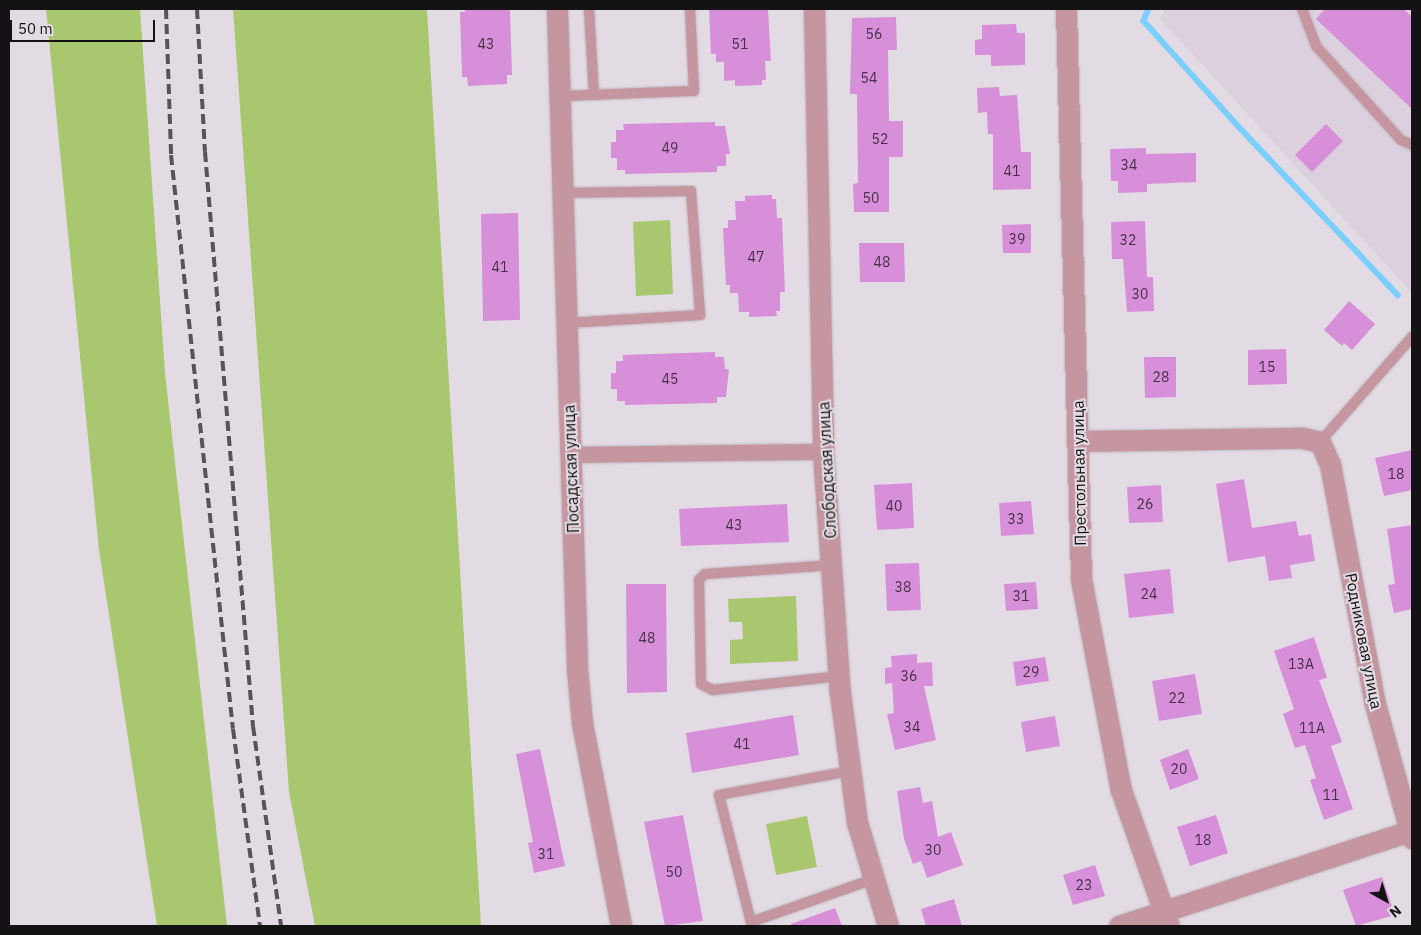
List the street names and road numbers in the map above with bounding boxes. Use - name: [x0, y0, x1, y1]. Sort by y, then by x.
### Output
- street label: Престольная улица: [1068, 400, 1090, 546]
- street label: Слободская улица: [814, 401, 840, 539]
- street label: Посадская улица: [559, 404, 583, 534]
- street label: Родниковая улица: [1341, 571, 1387, 711]

